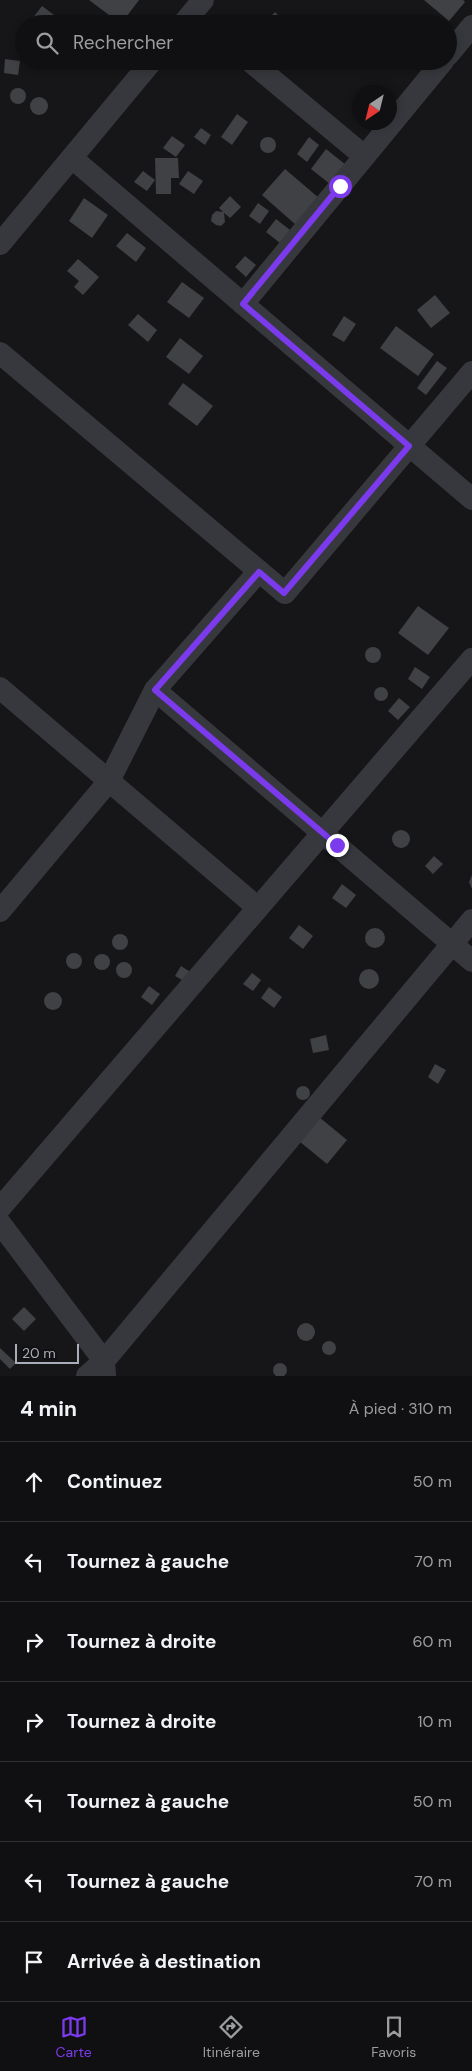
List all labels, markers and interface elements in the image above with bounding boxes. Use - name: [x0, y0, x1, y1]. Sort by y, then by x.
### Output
- search box: [15, 15, 457, 70]
- icon: search: [33, 29, 61, 57]
- text: Rechercher: [73, 30, 173, 55]
- north arrow: [352, 85, 397, 130]
- route start: [329, 175, 352, 198]
- route end: [326, 834, 349, 857]
- scale bar: [15, 1341, 79, 1364]
- text: 20 m: [22, 1344, 56, 1362]
- text: 4 min: [20, 1395, 77, 1423]
- text: À pied · 310 m: [349, 1398, 452, 1419]
- icon: ahead: [20, 1468, 48, 1496]
- text: Continuez: [67, 1469, 162, 1494]
- text: 50 m: [413, 1471, 452, 1492]
- icon: left: [20, 1548, 48, 1576]
- text: Tournez à gauche: [67, 1549, 229, 1574]
- text: 70 m: [414, 1551, 452, 1572]
- icon: right: [20, 1628, 48, 1656]
- text: Tournez à droite: [67, 1629, 217, 1654]
- text: 60 m: [412, 1631, 452, 1652]
- icon: right: [20, 1708, 48, 1736]
- text: Tournez à droite: [67, 1709, 217, 1734]
- text: 10 m: [418, 1711, 452, 1732]
- icon: left: [20, 1788, 48, 1816]
- text: Tournez à gauche: [67, 1789, 229, 1814]
- text: 50 m: [413, 1791, 452, 1812]
- icon: left: [20, 1868, 48, 1896]
- text: Tournez à gauche: [67, 1869, 229, 1894]
- text: 70 m: [414, 1871, 452, 1892]
- icon: arrive: [20, 1948, 48, 1976]
- text: Arrivée à destination: [67, 1949, 261, 1974]
- tab: Carte: [56, 2013, 92, 2061]
- tab: Itinéraire: [203, 2013, 260, 2061]
- tab: Favoris: [371, 2013, 416, 2061]

